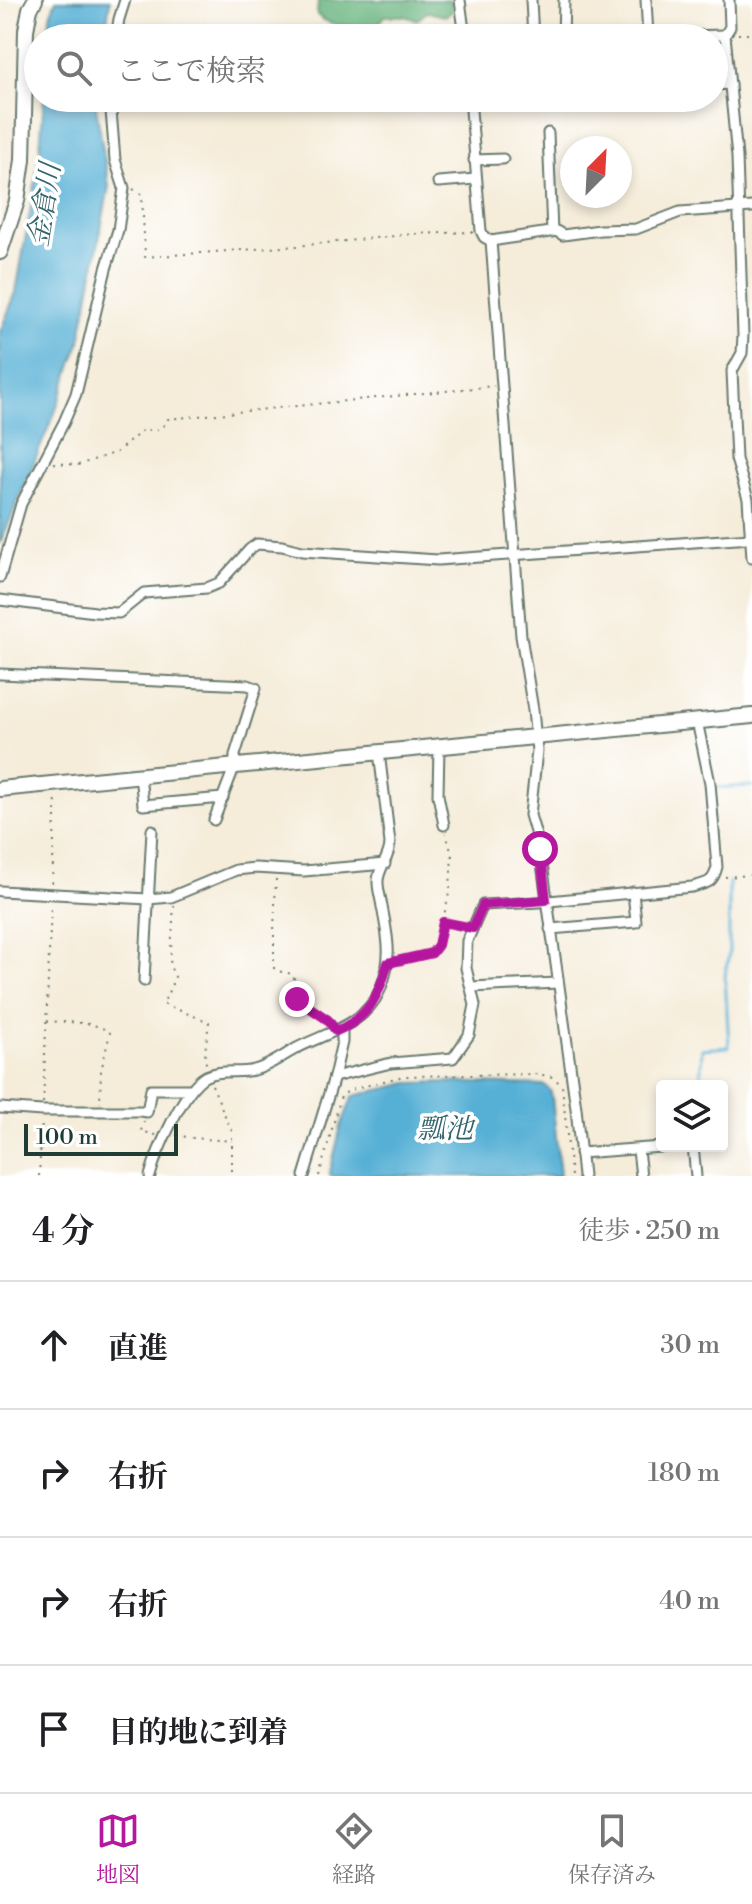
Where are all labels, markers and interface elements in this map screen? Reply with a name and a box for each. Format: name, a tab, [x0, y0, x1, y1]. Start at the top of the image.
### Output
search box	[24, 24, 728, 112]
icon: search	[52, 46, 96, 90]
text: ここで検索	[116, 53, 266, 91]
north arrow	[560, 136, 632, 208]
water label: 金倉川	[21, 158, 69, 249]
route start	[522, 831, 558, 867]
route end	[279, 981, 315, 1017]
map controls	[656, 1080, 728, 1152]
button: layers	[656, 1080, 728, 1152]
water label: 瓢池	[417, 1112, 476, 1147]
scale bar	[24, 1120, 178, 1156]
text: 100 m	[36, 1124, 98, 1151]
text: 4 分	[32, 1211, 94, 1253]
text: 徒歩 · 250 m	[578, 1215, 720, 1247]
icon: ahead	[32, 1323, 76, 1367]
text: 30 m	[660, 1329, 720, 1361]
text: 直進	[108, 1330, 168, 1368]
icon: right	[32, 1451, 76, 1495]
text: 180 m	[648, 1457, 720, 1489]
text: 右折	[108, 1458, 168, 1496]
icon: right	[32, 1579, 76, 1623]
text: 40 m	[659, 1585, 720, 1617]
text: 右折	[108, 1586, 168, 1624]
icon: arrive	[32, 1707, 76, 1751]
text: 目的地に到着	[108, 1714, 288, 1752]
tab: 地図	[96, 1809, 140, 1889]
tab: 経路	[332, 1809, 376, 1889]
tab: 保存済み	[568, 1809, 656, 1889]

